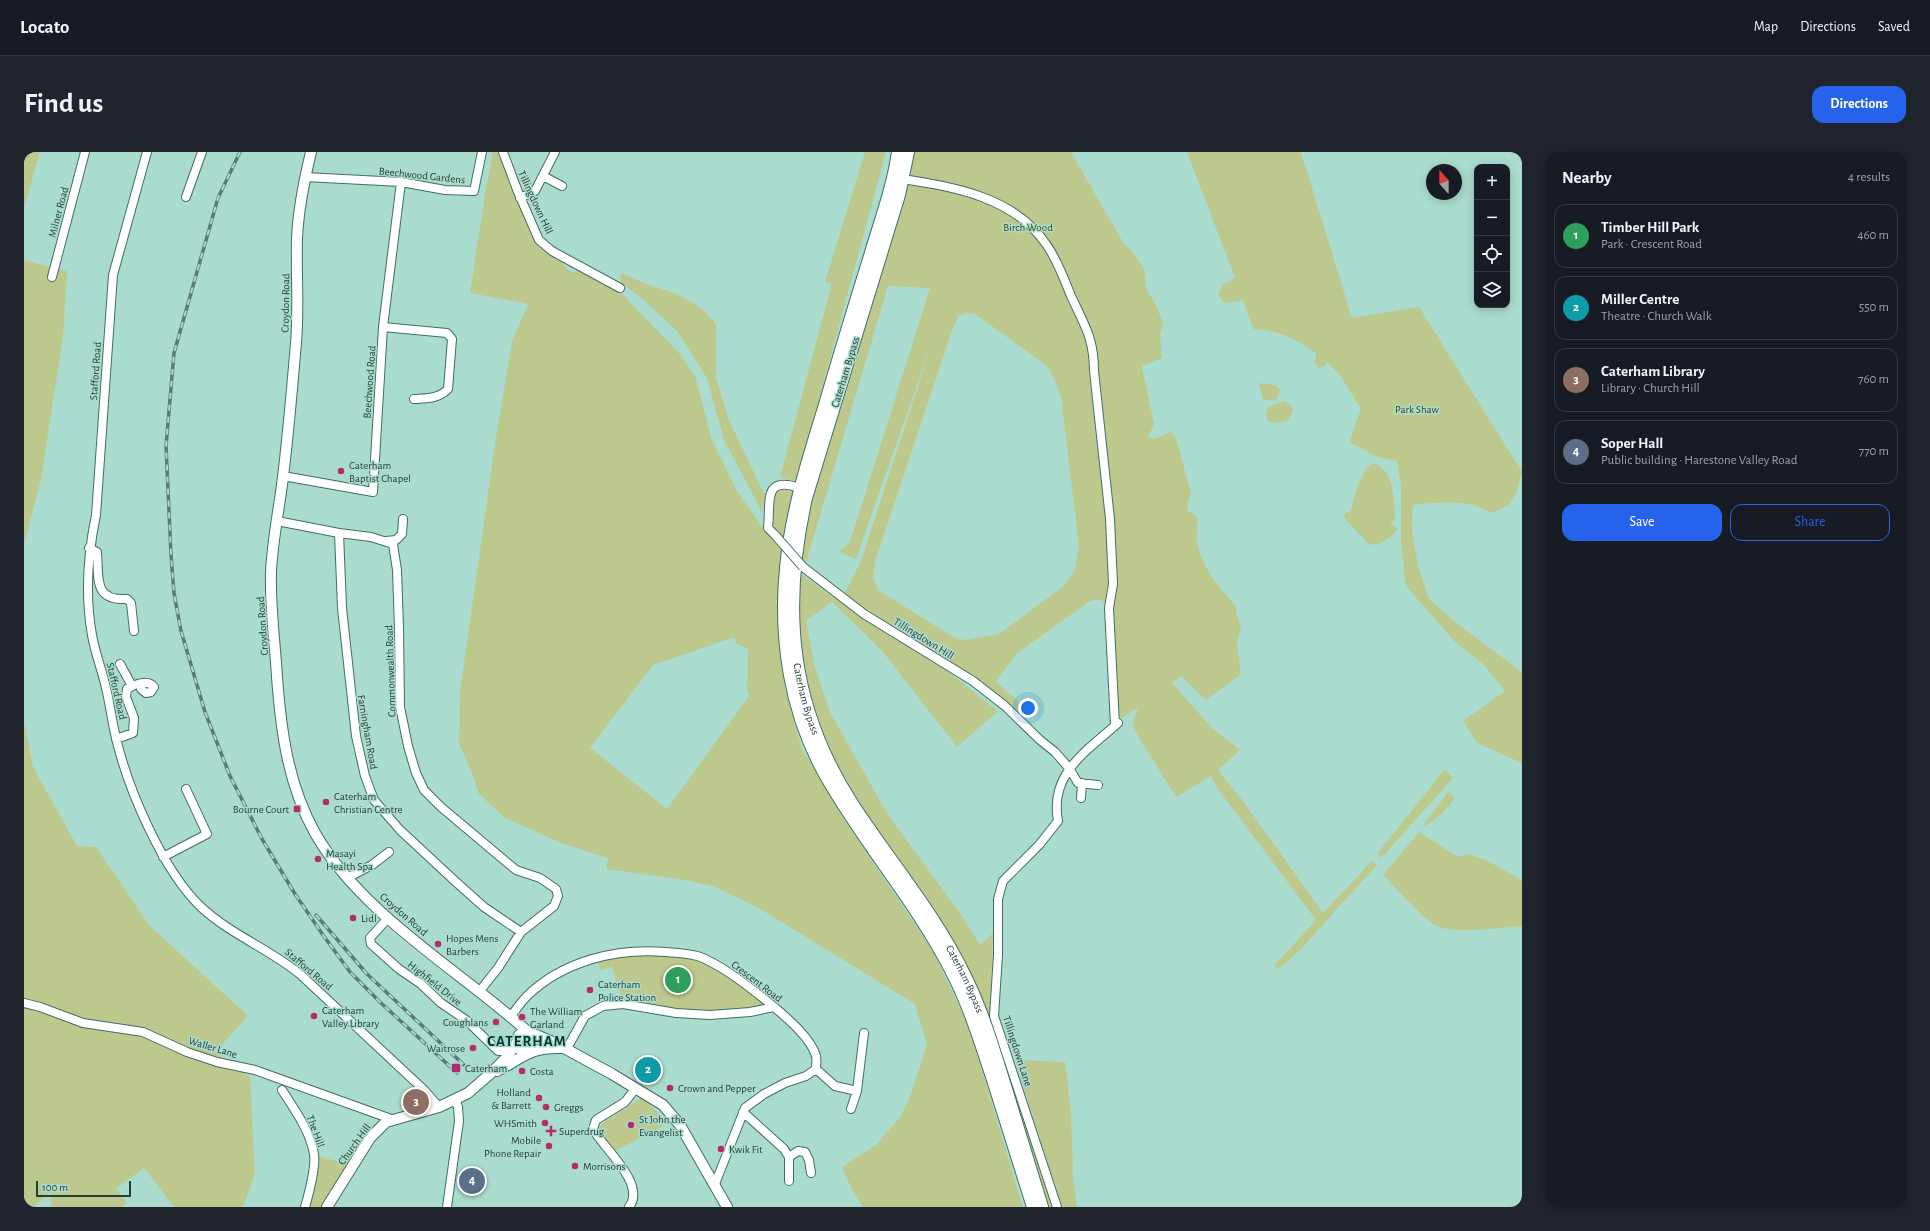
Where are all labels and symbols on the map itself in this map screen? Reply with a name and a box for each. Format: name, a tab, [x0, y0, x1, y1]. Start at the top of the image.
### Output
north arrow	[1426, 164, 1462, 200]
street label: Beechwood Gardens	[378, 165, 466, 186]
street label: Tillingdown Hill	[516, 169, 555, 236]
street label: Milner Road	[46, 185, 71, 239]
park label: Birch Wood	[1003, 222, 1053, 233]
street label: Croydon Road	[279, 273, 292, 333]
street label: Caterham Bypass	[829, 335, 861, 409]
street label: Stafford Road	[88, 341, 103, 401]
street label: Beechwood Road	[361, 345, 378, 419]
park label: Park Shaw	[1395, 404, 1440, 415]
place label: Caterham Baptist Chapel	[349, 460, 411, 484]
marker: Caterham Baptist Chapel	[336, 466, 346, 476]
street label: Croydon Road	[255, 596, 270, 656]
street label: Tillingdown Hill	[892, 616, 956, 661]
street label: Commonwealth Road	[383, 624, 398, 717]
street label: Stafford Road	[105, 661, 129, 721]
street label: Caterham Bypass	[791, 662, 821, 736]
street label: Farningham Road	[356, 694, 380, 771]
your location	[1018, 698, 1038, 718]
place label: Caterham Christian Centre	[334, 791, 403, 815]
marker: Caterham Christian Centre	[321, 797, 331, 807]
place label: Bourne Court	[233, 804, 289, 815]
marker: Bourne Court	[292, 804, 302, 814]
place label: Masayi Health Spa	[326, 848, 373, 872]
marker: Masayi Health Spa	[313, 854, 323, 864]
street label: Croydon Road	[378, 891, 430, 938]
marker: Lidl	[348, 913, 358, 923]
place label: Lidl	[361, 913, 377, 924]
place label: Hopes Mens Barbers	[446, 933, 499, 957]
marker: Hopes Mens Barbers	[433, 939, 443, 949]
street label: Caterham Bypass	[944, 943, 985, 1014]
street label: Stafford Road	[283, 946, 335, 993]
street label: Highfield Drive	[406, 959, 464, 1008]
street label: Crescent Road	[729, 959, 784, 1004]
pin: 1	[665, 965, 691, 995]
place label: Caterham Police Station	[598, 979, 656, 1003]
marker: Caterham Police Station	[585, 985, 595, 995]
place label: Caterham Valley Library	[322, 1005, 380, 1029]
place label: The William Garland	[530, 1006, 582, 1030]
marker: Caterham Valley Library	[309, 1011, 319, 1021]
marker: The William Garland	[517, 1012, 527, 1022]
street label: Tillingdown Lane	[1001, 1015, 1034, 1088]
place label: Coughlans	[443, 1017, 488, 1028]
marker: Coughlans	[491, 1017, 501, 1027]
district label: CATERHAM	[487, 1034, 567, 1049]
street label: Waller Lane	[187, 1035, 239, 1060]
place label: Waitrose	[426, 1043, 465, 1054]
marker: Waitrose	[468, 1043, 478, 1053]
pin: 2	[635, 1055, 661, 1085]
marker: Caterham	[450, 1062, 462, 1074]
place label: Caterham	[465, 1063, 507, 1074]
marker: Costa	[517, 1066, 527, 1076]
place label: Costa	[530, 1066, 554, 1077]
marker: Crown and Pepper	[665, 1083, 675, 1093]
place label: Crown and Pepper	[678, 1083, 756, 1094]
pin: 3	[403, 1087, 429, 1117]
place label: Holland & Barrett	[491, 1087, 531, 1111]
marker: Holland & Barrett	[534, 1093, 544, 1103]
marker: Greggs	[541, 1102, 551, 1112]
place label: Greggs	[554, 1102, 584, 1113]
street label: The Hill	[304, 1114, 327, 1149]
place label: St John the Evangelist	[639, 1114, 686, 1138]
place label: WHSmith	[494, 1118, 537, 1129]
marker: WHSmith	[540, 1118, 550, 1128]
marker: St John the Evangelist	[626, 1120, 636, 1130]
street label: Church Hill	[336, 1122, 373, 1167]
marker: Superdrug	[546, 1126, 556, 1136]
place label: Superdrug	[559, 1126, 605, 1137]
place label: Mobile Phone Repair	[484, 1135, 541, 1159]
marker: Mobile Phone Repair	[544, 1141, 554, 1151]
marker: Kwik Fit	[716, 1144, 726, 1154]
place label: Kwik Fit	[729, 1144, 763, 1155]
marker: Morrisons	[570, 1161, 580, 1171]
place label: Morrisons	[583, 1161, 626, 1172]
pin: 4	[459, 1166, 485, 1196]
scale bar	[36, 1179, 131, 1198]

